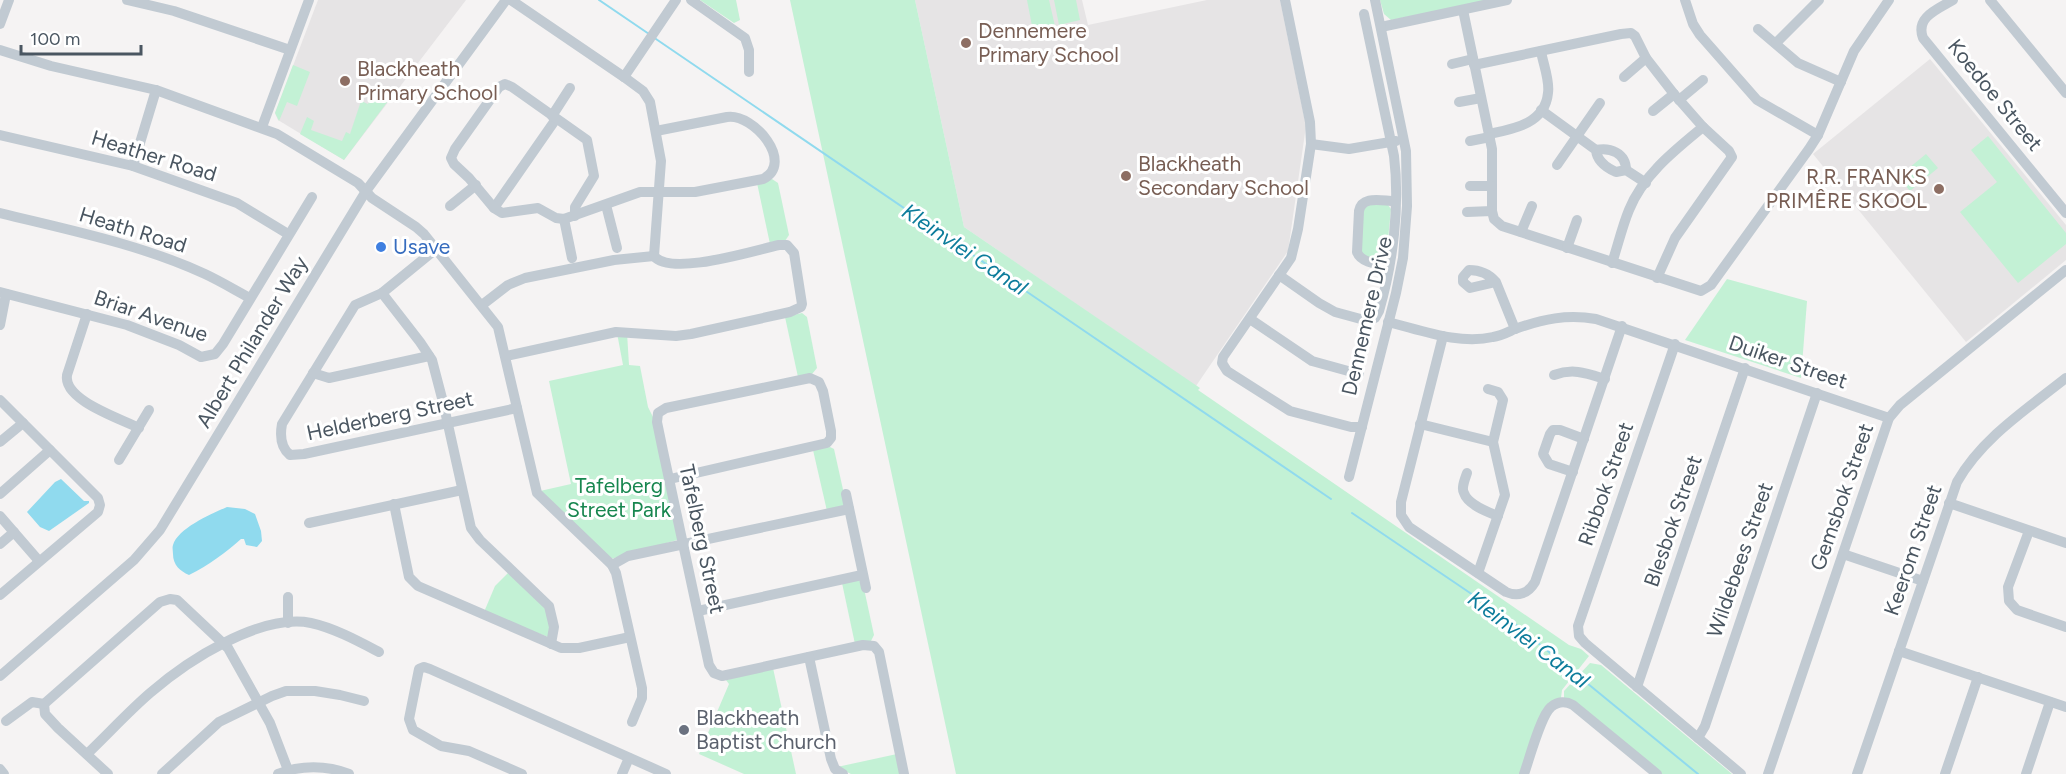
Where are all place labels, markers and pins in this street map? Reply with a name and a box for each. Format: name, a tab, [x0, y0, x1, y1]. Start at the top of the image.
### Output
place label: Dennemere Primary School	[978, 18, 1119, 67]
marker: Dennemere Primary School	[959, 36, 973, 50]
place label: Blackheath Primary School	[357, 56, 498, 105]
marker: Blackheath Primary School	[338, 74, 352, 88]
place label: Blackheath Secondary School	[1138, 151, 1309, 200]
place label: R.R. FRANKS PRIMÊRE SKOOL	[1766, 164, 1927, 213]
marker: Blackheath Secondary School	[1119, 169, 1133, 183]
marker: R.R. FRANKS PRIMÊRE SKOOL	[1932, 182, 1946, 196]
place label: Usave	[393, 234, 450, 259]
marker: Usave	[374, 240, 388, 254]
place label: Blackheath Baptist Church	[696, 705, 836, 754]
marker: Blackheath Baptist Church	[677, 723, 691, 737]

